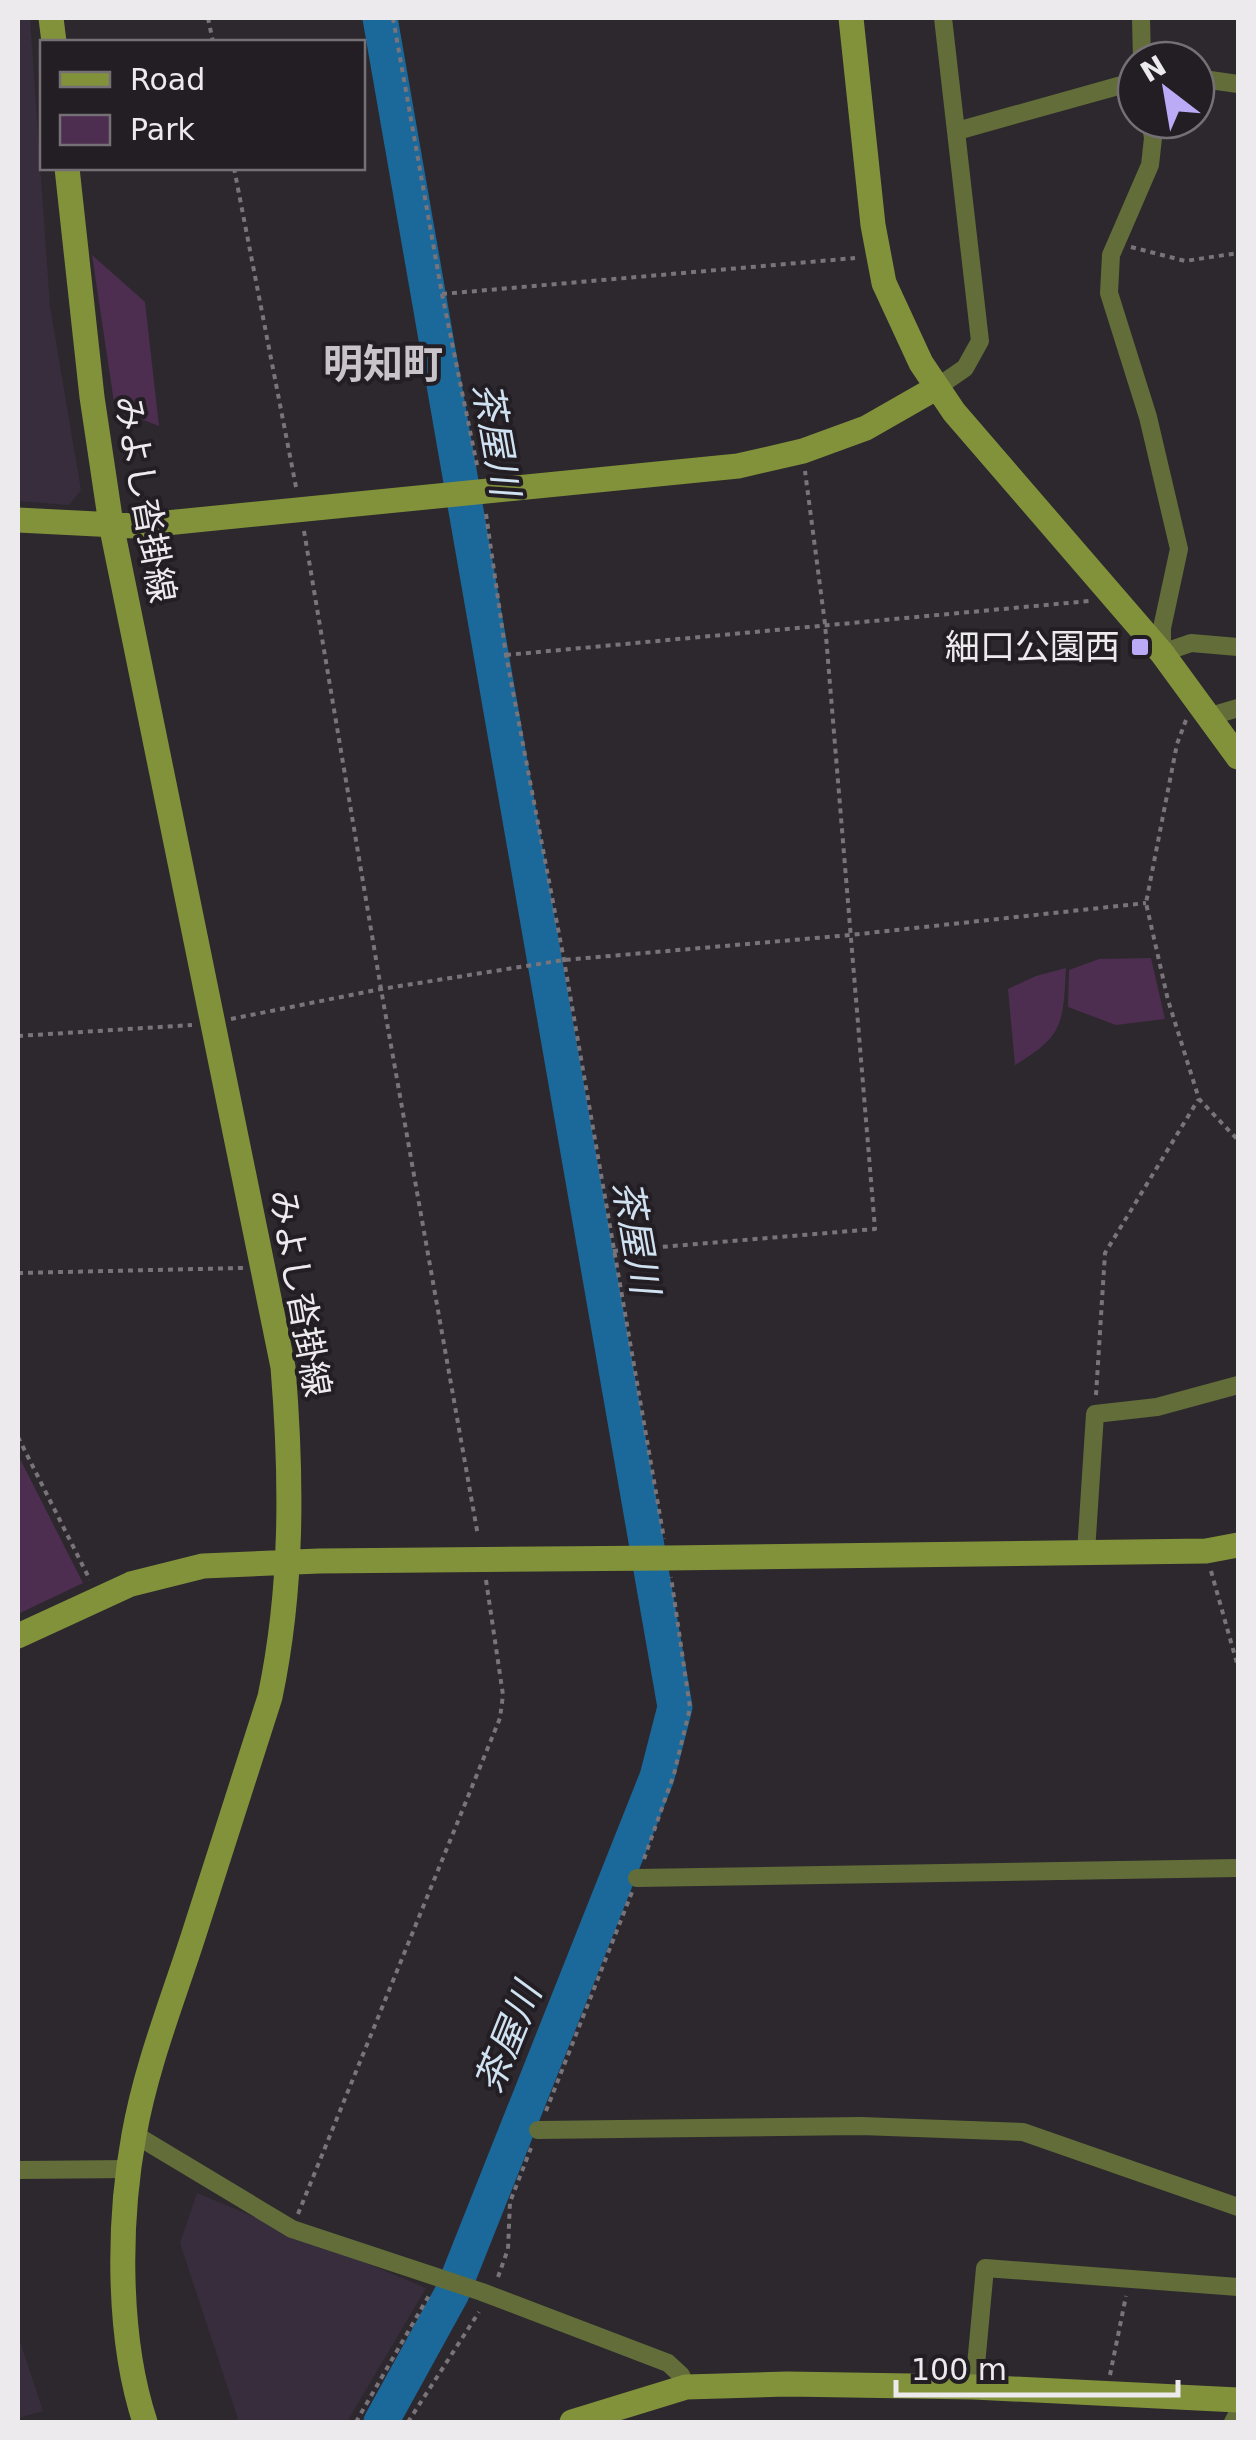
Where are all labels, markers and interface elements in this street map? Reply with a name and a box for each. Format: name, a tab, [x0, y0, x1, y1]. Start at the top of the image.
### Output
legend	[40, 40, 365, 170]
north arrow	[1116, 40, 1216, 140]
text: N	[1135, 49, 1172, 89]
text: Road	[130, 62, 205, 97]
text: Park	[130, 112, 195, 147]
district label: 明知町	[323, 341, 443, 387]
water label: 茶屋川	[464, 379, 528, 503]
street label: みよし沓掛線	[107, 392, 183, 606]
place label: 細口公園西	[945, 627, 1120, 667]
marker: 細口公園西	[1129, 636, 1151, 658]
water label: 茶屋川	[604, 1177, 668, 1301]
street label: みよし沓掛線	[262, 1186, 338, 1400]
water label: 茶屋川	[466, 1973, 551, 2099]
scale bar	[896, 2335, 1178, 2397]
text: 100 m	[911, 2352, 1007, 2387]

